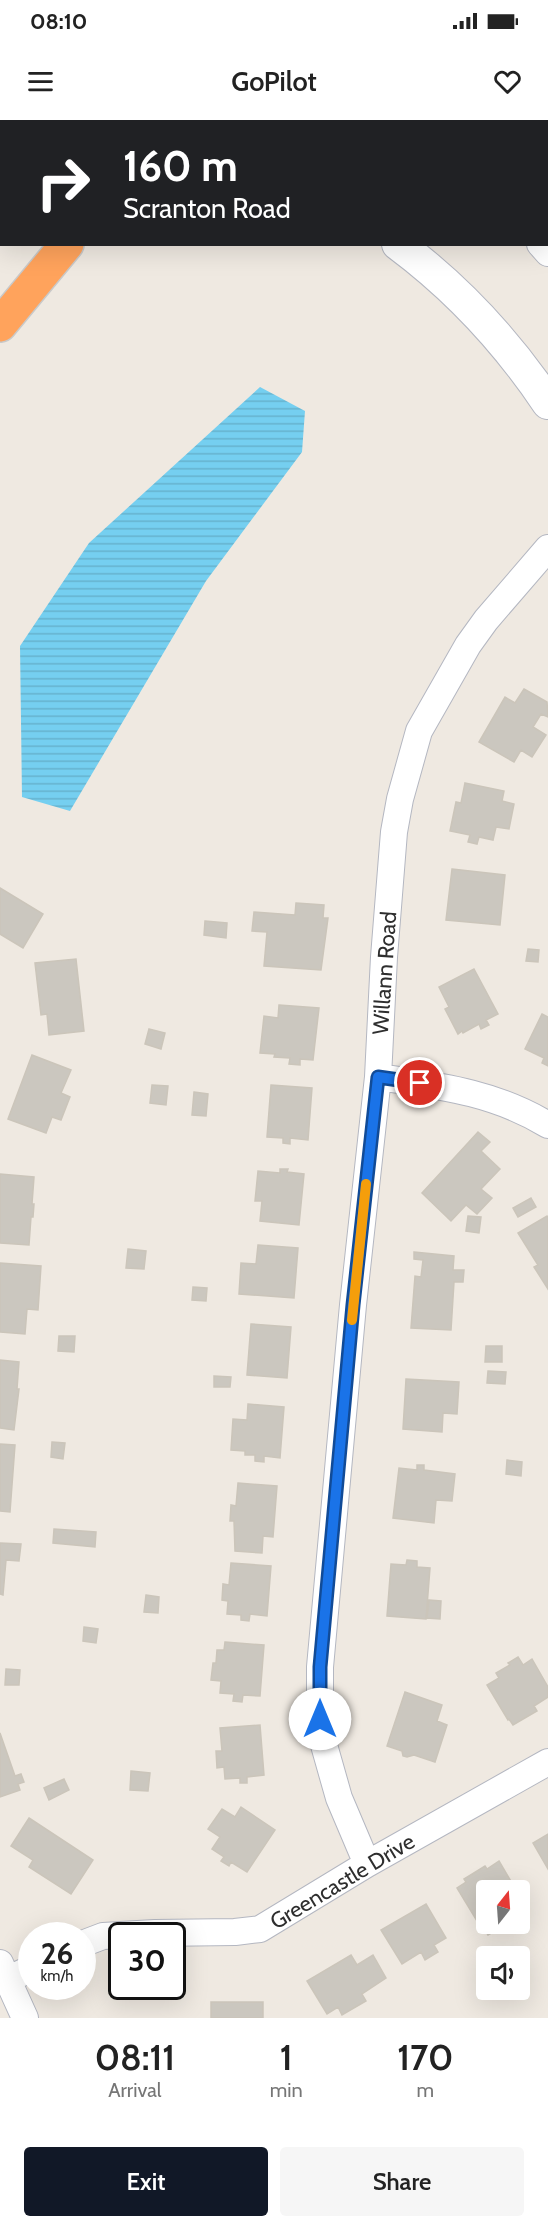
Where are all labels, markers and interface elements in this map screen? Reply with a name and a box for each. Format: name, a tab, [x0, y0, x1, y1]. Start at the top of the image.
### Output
text: 08:10	[30, 8, 87, 35]
icon: menu	[24, 65, 57, 98]
text: GoPilot	[231, 65, 317, 98]
icon: heart	[491, 65, 524, 98]
text: 160 m	[123, 140, 238, 192]
icon: right	[24, 144, 102, 222]
text: Scranton Road	[123, 192, 291, 225]
street label: Willann Road	[367, 910, 402, 1036]
pin	[394, 1057, 445, 1108]
icon: arrive	[403, 1066, 436, 1099]
position arrow	[288, 1687, 352, 1751]
street label: Greencastle Drive	[265, 1828, 419, 1935]
north arrow	[476, 1880, 530, 1934]
map controls	[476, 1880, 530, 2000]
speed limit sign: 30	[108, 1922, 186, 2000]
text: 26	[41, 1935, 73, 1972]
button: sound	[476, 1946, 530, 2000]
text: km/h	[41, 1967, 73, 1985]
text: 08:11	[95, 2035, 175, 2079]
text: 1	[280, 2035, 293, 2079]
text: 170	[397, 2035, 453, 2079]
text: Arrival	[108, 2078, 161, 2102]
text: min	[270, 2078, 303, 2102]
text: m	[417, 2078, 434, 2102]
button: Exit	[24, 2147, 268, 2216]
button: Share	[280, 2147, 524, 2216]

